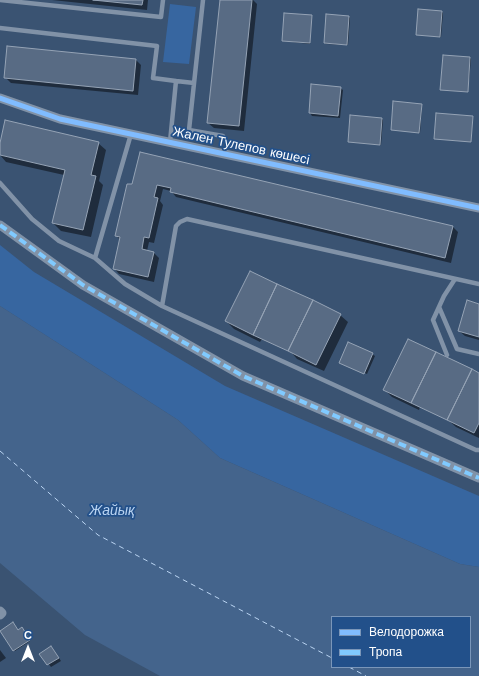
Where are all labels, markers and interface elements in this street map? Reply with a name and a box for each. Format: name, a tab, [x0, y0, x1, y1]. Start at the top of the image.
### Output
street label: Жален Тулепов көшесі	[171, 124, 311, 168]
water label: Жайық	[89, 503, 135, 519]
legend	[331, 616, 471, 668]
text: Велодорожка	[369, 625, 444, 639]
north arrow	[8, 628, 48, 668]
text: С	[24, 629, 32, 642]
text: Тропа	[369, 645, 402, 659]

